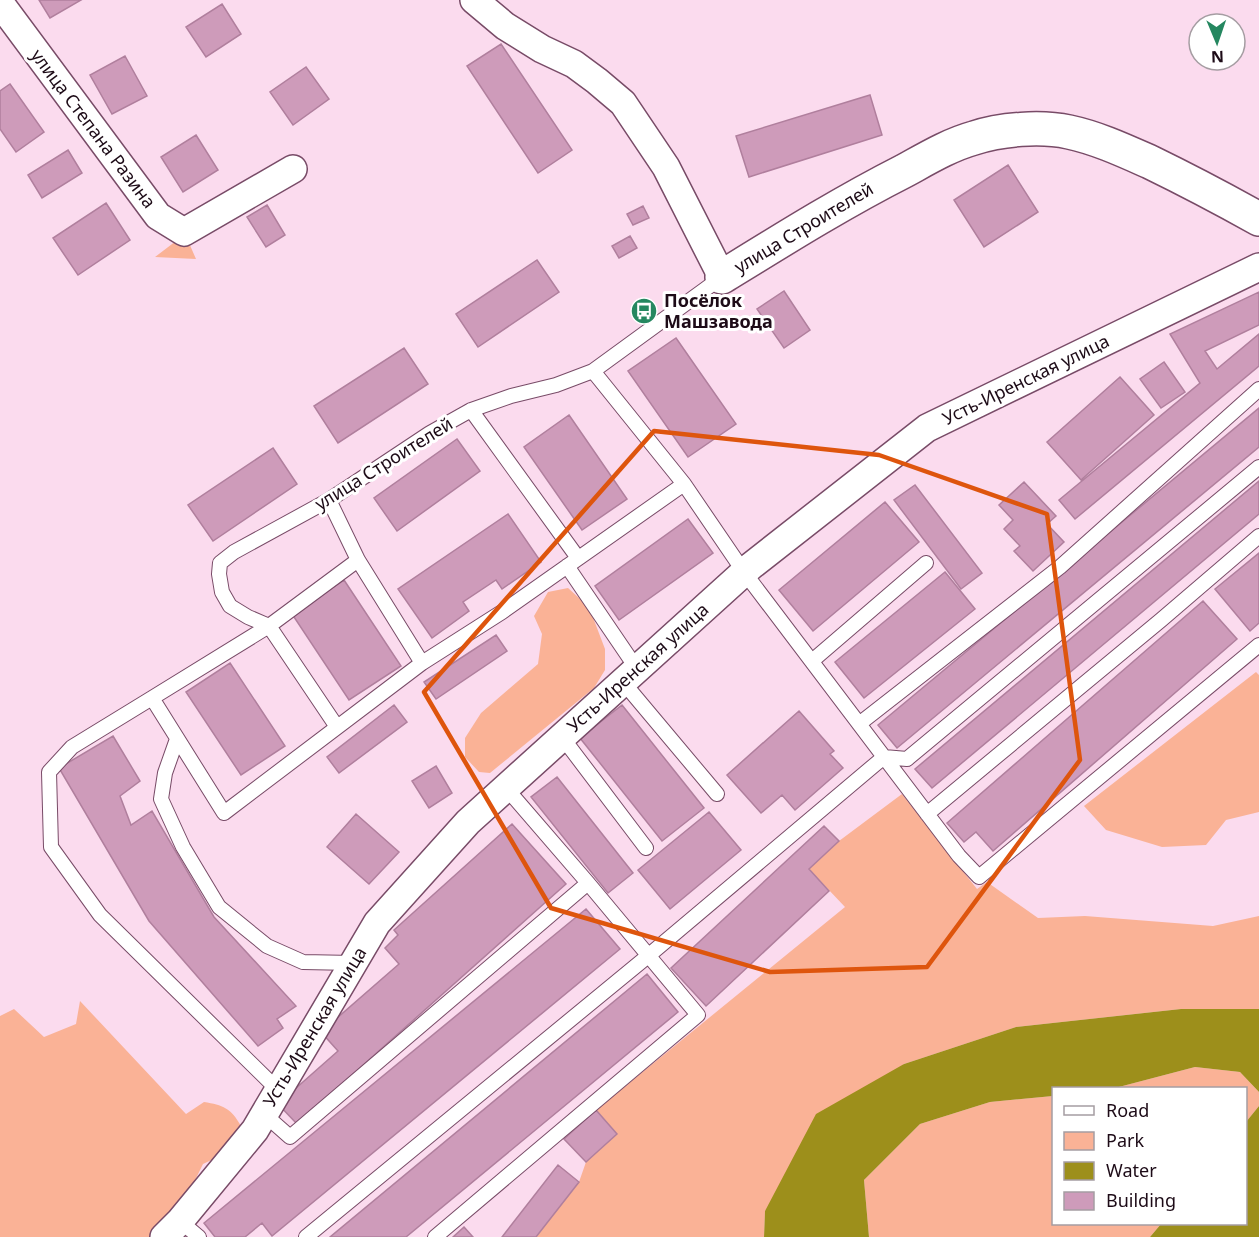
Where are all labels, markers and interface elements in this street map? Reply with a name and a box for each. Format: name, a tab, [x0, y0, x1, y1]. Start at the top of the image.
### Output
north arrow	[1187, 12, 1247, 72]
street label: улица Степана Разина	[26, 44, 162, 213]
text: N	[1211, 46, 1224, 68]
street label: улица Строителей	[730, 176, 877, 278]
place label: Посёлок Машзавода	[664, 288, 773, 333]
bus stop icon: Посёлок Машзавода	[629, 296, 659, 326]
street label: Усть-Иренская улица	[938, 328, 1113, 430]
street label: улица Строителей	[310, 411, 457, 515]
street label: Усть-Иренская улица	[561, 597, 713, 737]
street label: Усть-Иренская улица	[257, 942, 371, 1111]
legend	[1052, 1087, 1247, 1225]
text: Road	[1106, 1098, 1149, 1122]
text: Park	[1106, 1128, 1144, 1152]
text: Water	[1106, 1158, 1157, 1182]
text: Building	[1106, 1188, 1176, 1212]

